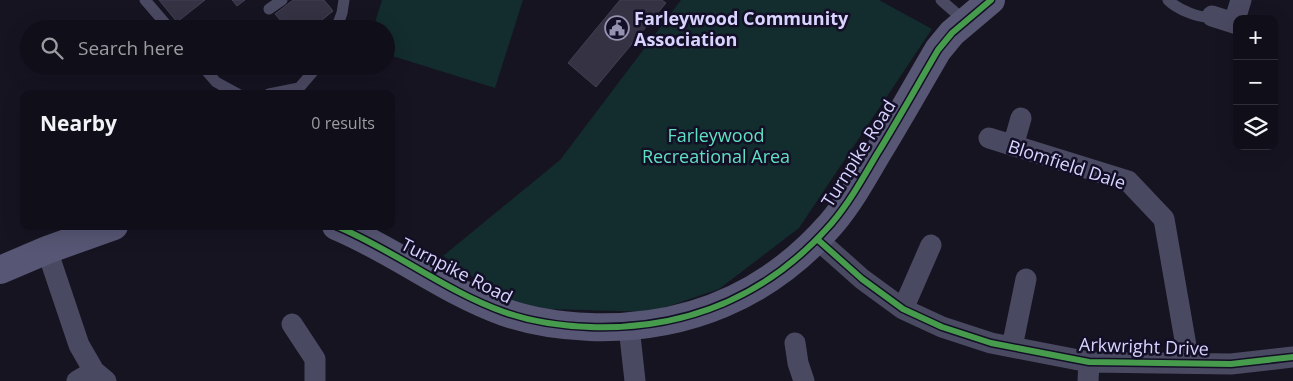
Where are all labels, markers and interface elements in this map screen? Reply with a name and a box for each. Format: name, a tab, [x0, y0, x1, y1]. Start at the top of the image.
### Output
place label: Farleywood Community Association	[634, 6, 849, 51]
public building icon: Farleywood Community Association	[604, 15, 630, 41]
map controls	[1233, 15, 1278, 150]
button: +	[1233, 15, 1278, 60]
search box	[20, 20, 395, 75]
icon: search	[38, 34, 66, 62]
text: Search here	[78, 35, 184, 61]
button: −	[1233, 60, 1278, 105]
street label: Turnpike Road	[815, 95, 901, 211]
button: layers	[1233, 105, 1278, 150]
text: Nearby	[40, 109, 117, 137]
text: 0 results	[311, 112, 375, 134]
park label: Farleywood Recreational Area	[642, 123, 790, 168]
street label: Blomfield Dale	[1005, 134, 1129, 194]
street label: Turnpike Road	[397, 232, 517, 308]
street label: Arkwright Drive	[1079, 332, 1209, 360]

